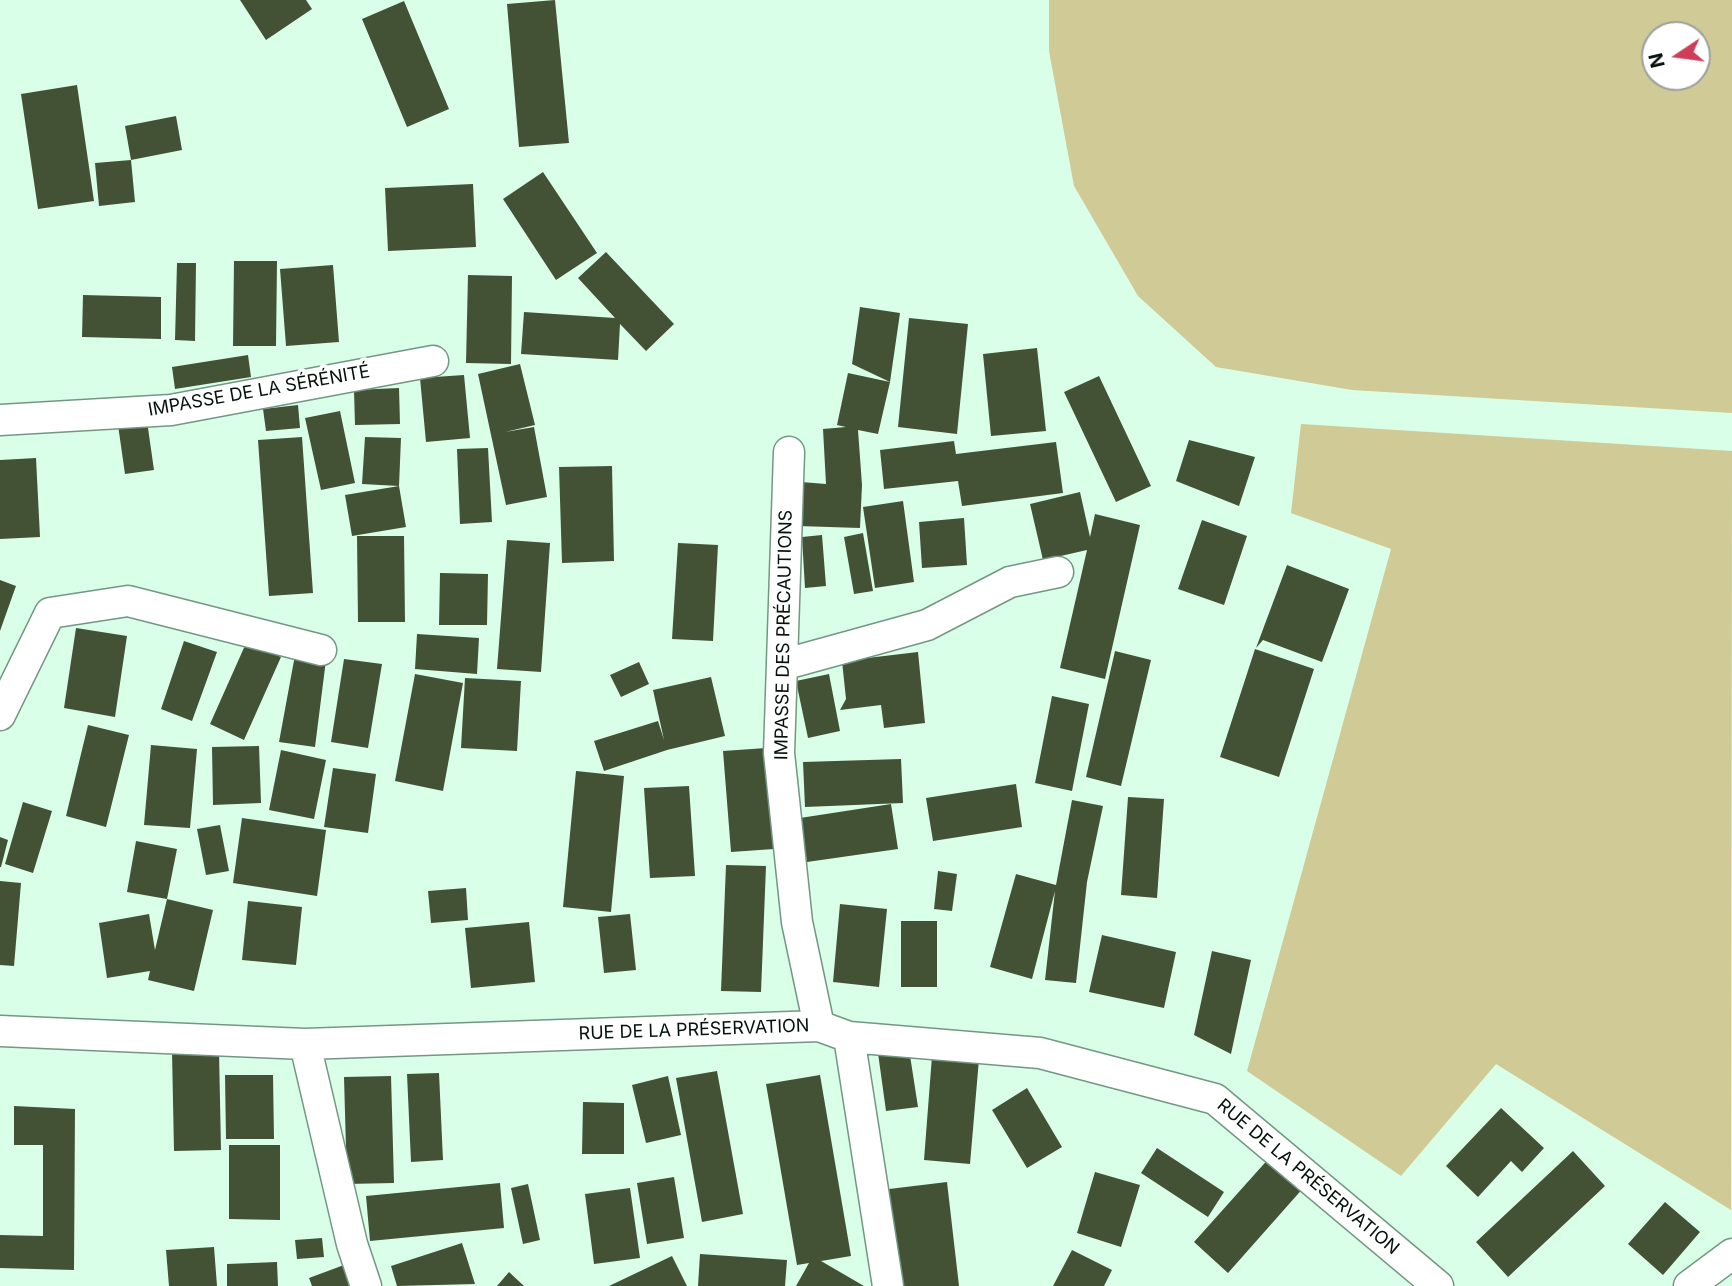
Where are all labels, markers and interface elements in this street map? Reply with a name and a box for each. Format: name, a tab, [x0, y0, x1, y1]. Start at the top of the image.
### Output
north arrow	[1641, 21, 1711, 91]
text: N	[1644, 51, 1670, 70]
street label: IMPASSE DE LA SÉRÉNITÉ	[146, 361, 372, 421]
street label: IMPASSE DES PRÉCAUTIONS	[771, 510, 797, 760]
street label: RUE DE LA PRÉSERVATION	[578, 1015, 810, 1045]
street label: RUE DE LA PRÉSERVATION	[1213, 1095, 1403, 1259]

